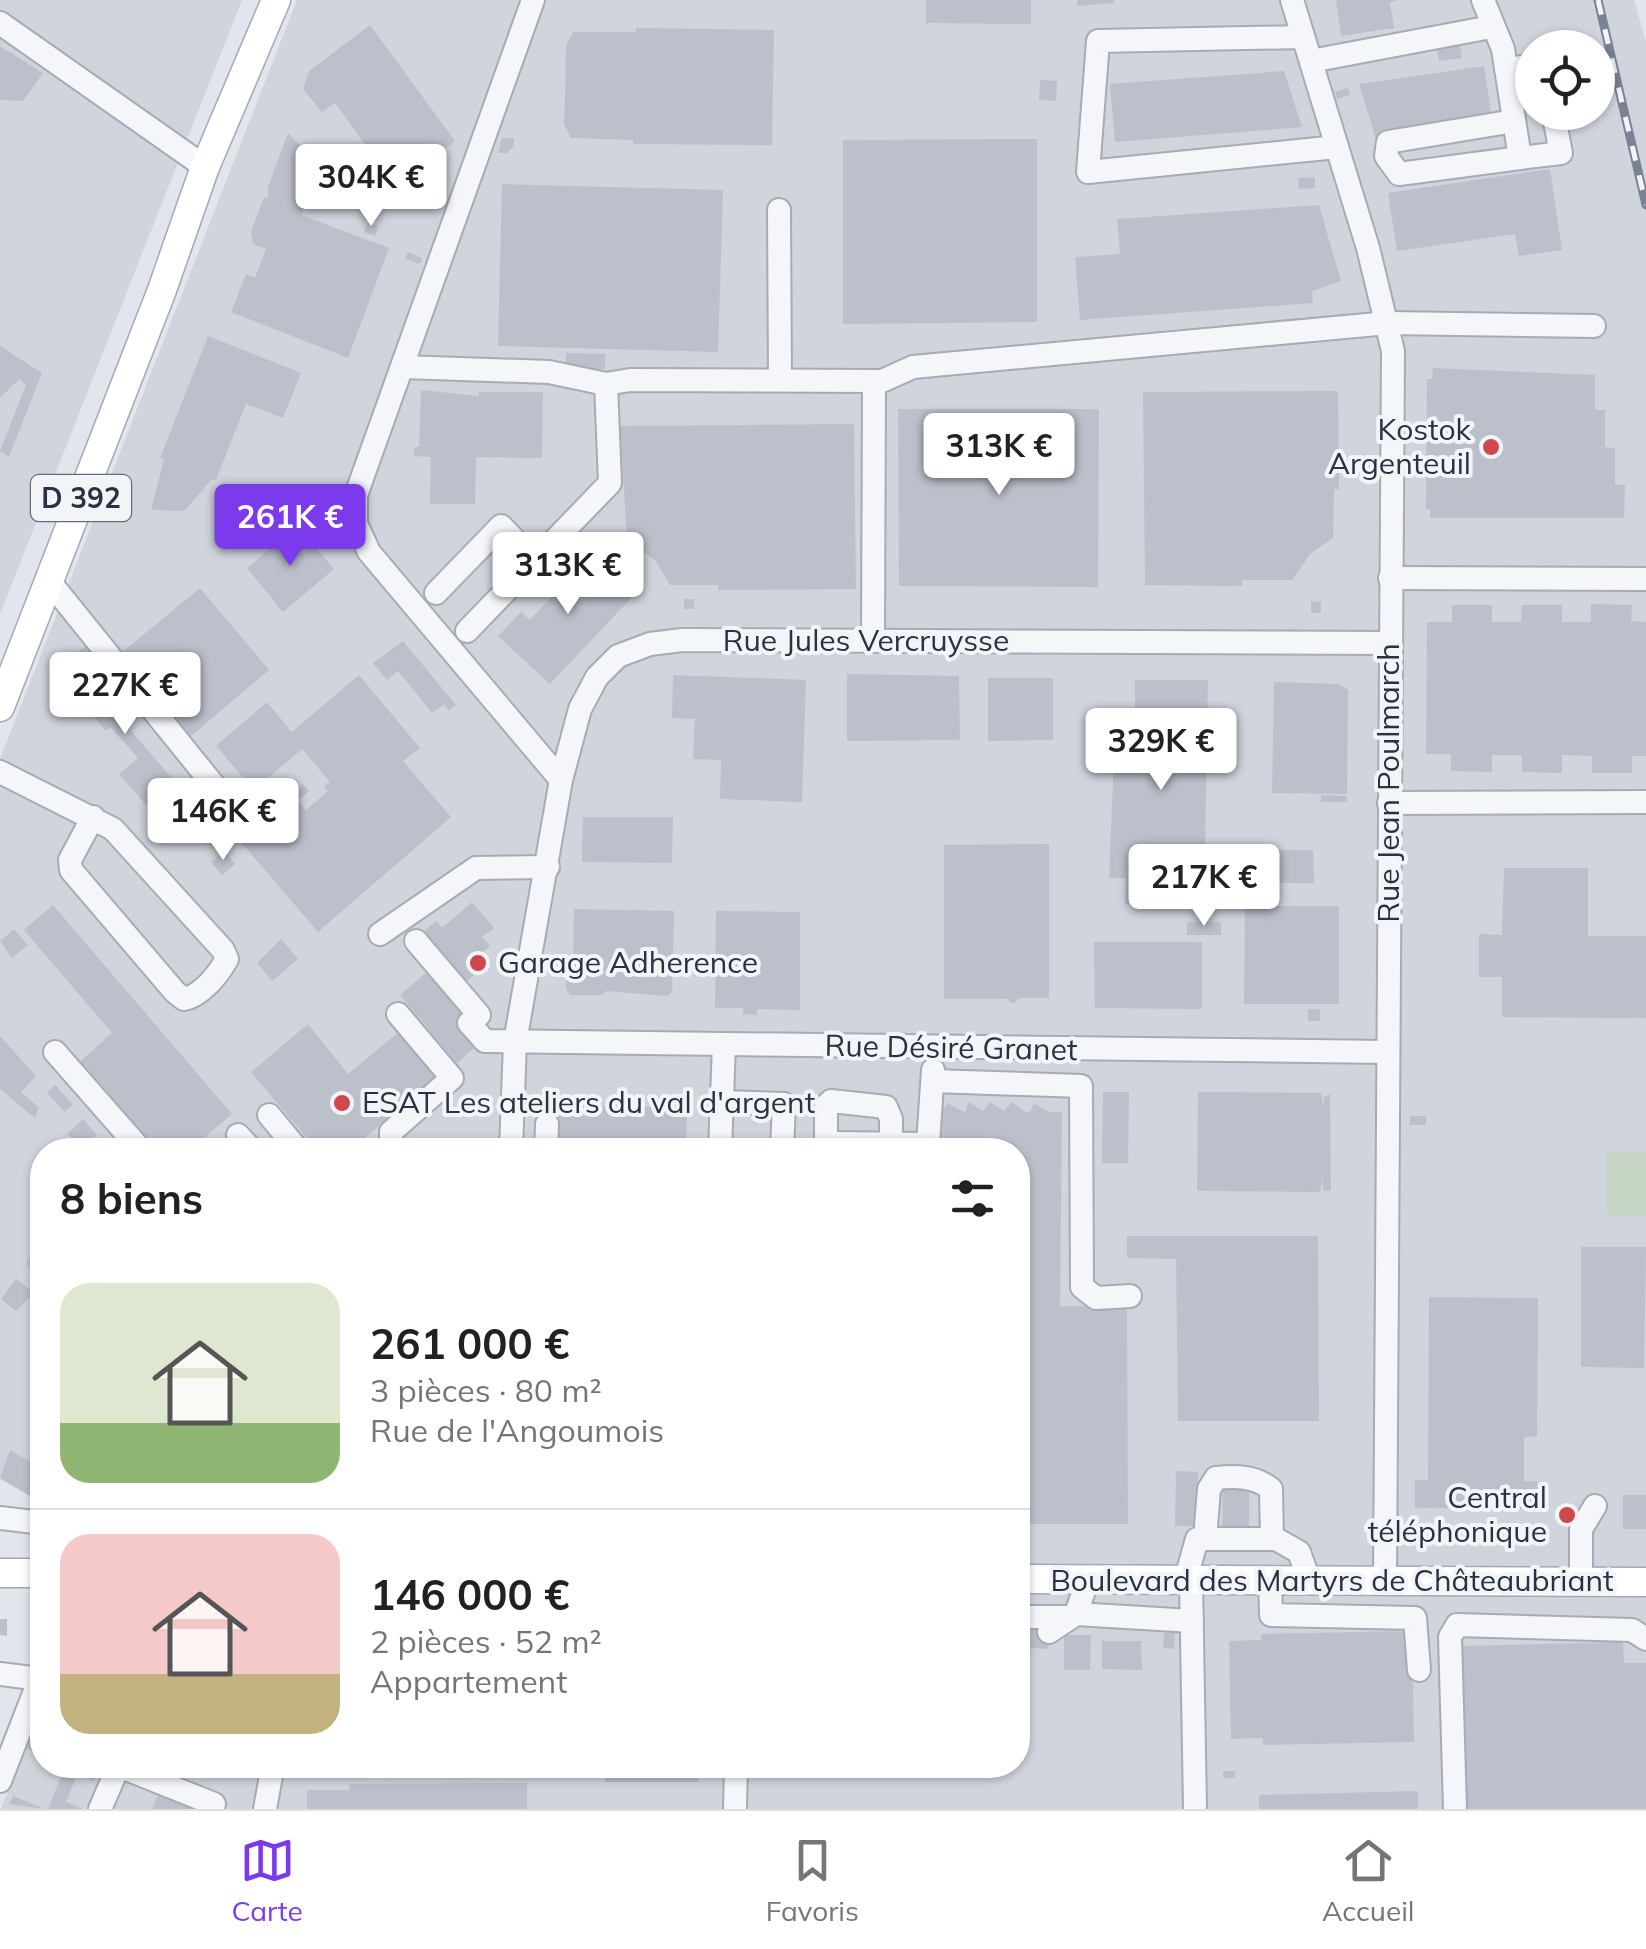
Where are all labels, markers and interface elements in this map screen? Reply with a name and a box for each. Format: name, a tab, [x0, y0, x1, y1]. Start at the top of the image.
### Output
map controls	[1515, 30, 1615, 130]
button: locate	[1515, 30, 1615, 130]
pin: 304K €	[290, 144, 452, 229]
text: 304K €	[318, 156, 424, 196]
place label: Kostok Argenteuil	[1328, 410, 1472, 482]
pin: 313K €	[918, 413, 1080, 498]
text: 313K €	[946, 425, 1052, 465]
marker: Kostok Argenteuil	[1480, 436, 1502, 458]
road number: D 392	[31, 475, 131, 521]
pin: 261K €	[209, 484, 371, 569]
text: 261K €	[237, 496, 343, 536]
pin: 313K €	[487, 532, 649, 617]
text: 313K €	[515, 544, 621, 584]
street label: Rue Jules Vercruysse	[723, 621, 1009, 659]
street label: Rue Jean Poulmarch	[1369, 643, 1407, 923]
pin: 227K €	[44, 652, 206, 737]
text: 227K €	[72, 664, 178, 704]
pin: 329K €	[1080, 708, 1242, 793]
text: 329K €	[1108, 720, 1214, 760]
pin: 146K €	[142, 778, 304, 863]
text: 146K €	[170, 790, 276, 830]
pin: 217K €	[1123, 844, 1285, 929]
text: 217K €	[1151, 856, 1257, 896]
place label: Garage Adherence	[498, 943, 758, 981]
marker: Garage Adherence	[467, 952, 489, 974]
street label: Rue Désiré Granet	[824, 1026, 1078, 1068]
place label: ESAT Les ateliers du val d'argent	[362, 1083, 815, 1121]
marker: ESAT Les ateliers du val d'argent	[331, 1092, 353, 1114]
icon: filters	[945, 1171, 1000, 1226]
text: 8 biens	[60, 1172, 203, 1225]
text: 261 000 €	[370, 1317, 569, 1370]
icon: home	[140, 1323, 260, 1443]
text: 3 pièces · 80 m²	[370, 1370, 602, 1410]
text: Rue de l'Angoumois	[370, 1410, 664, 1450]
place label: Central téléphonique	[1368, 1478, 1547, 1550]
marker: Central téléphonique	[1556, 1504, 1578, 1526]
street label: Boulevard des Martyrs de Châteaubriant	[1050, 1561, 1614, 1599]
text: 146 000 €	[370, 1568, 569, 1621]
icon: home	[140, 1574, 260, 1694]
text: 2 pièces · 52 m²	[370, 1621, 602, 1661]
text: Appartement	[370, 1661, 568, 1701]
tab: Carte	[231, 1833, 303, 1928]
tab: Favoris	[766, 1833, 859, 1928]
tab: Accueil	[1322, 1833, 1414, 1928]

